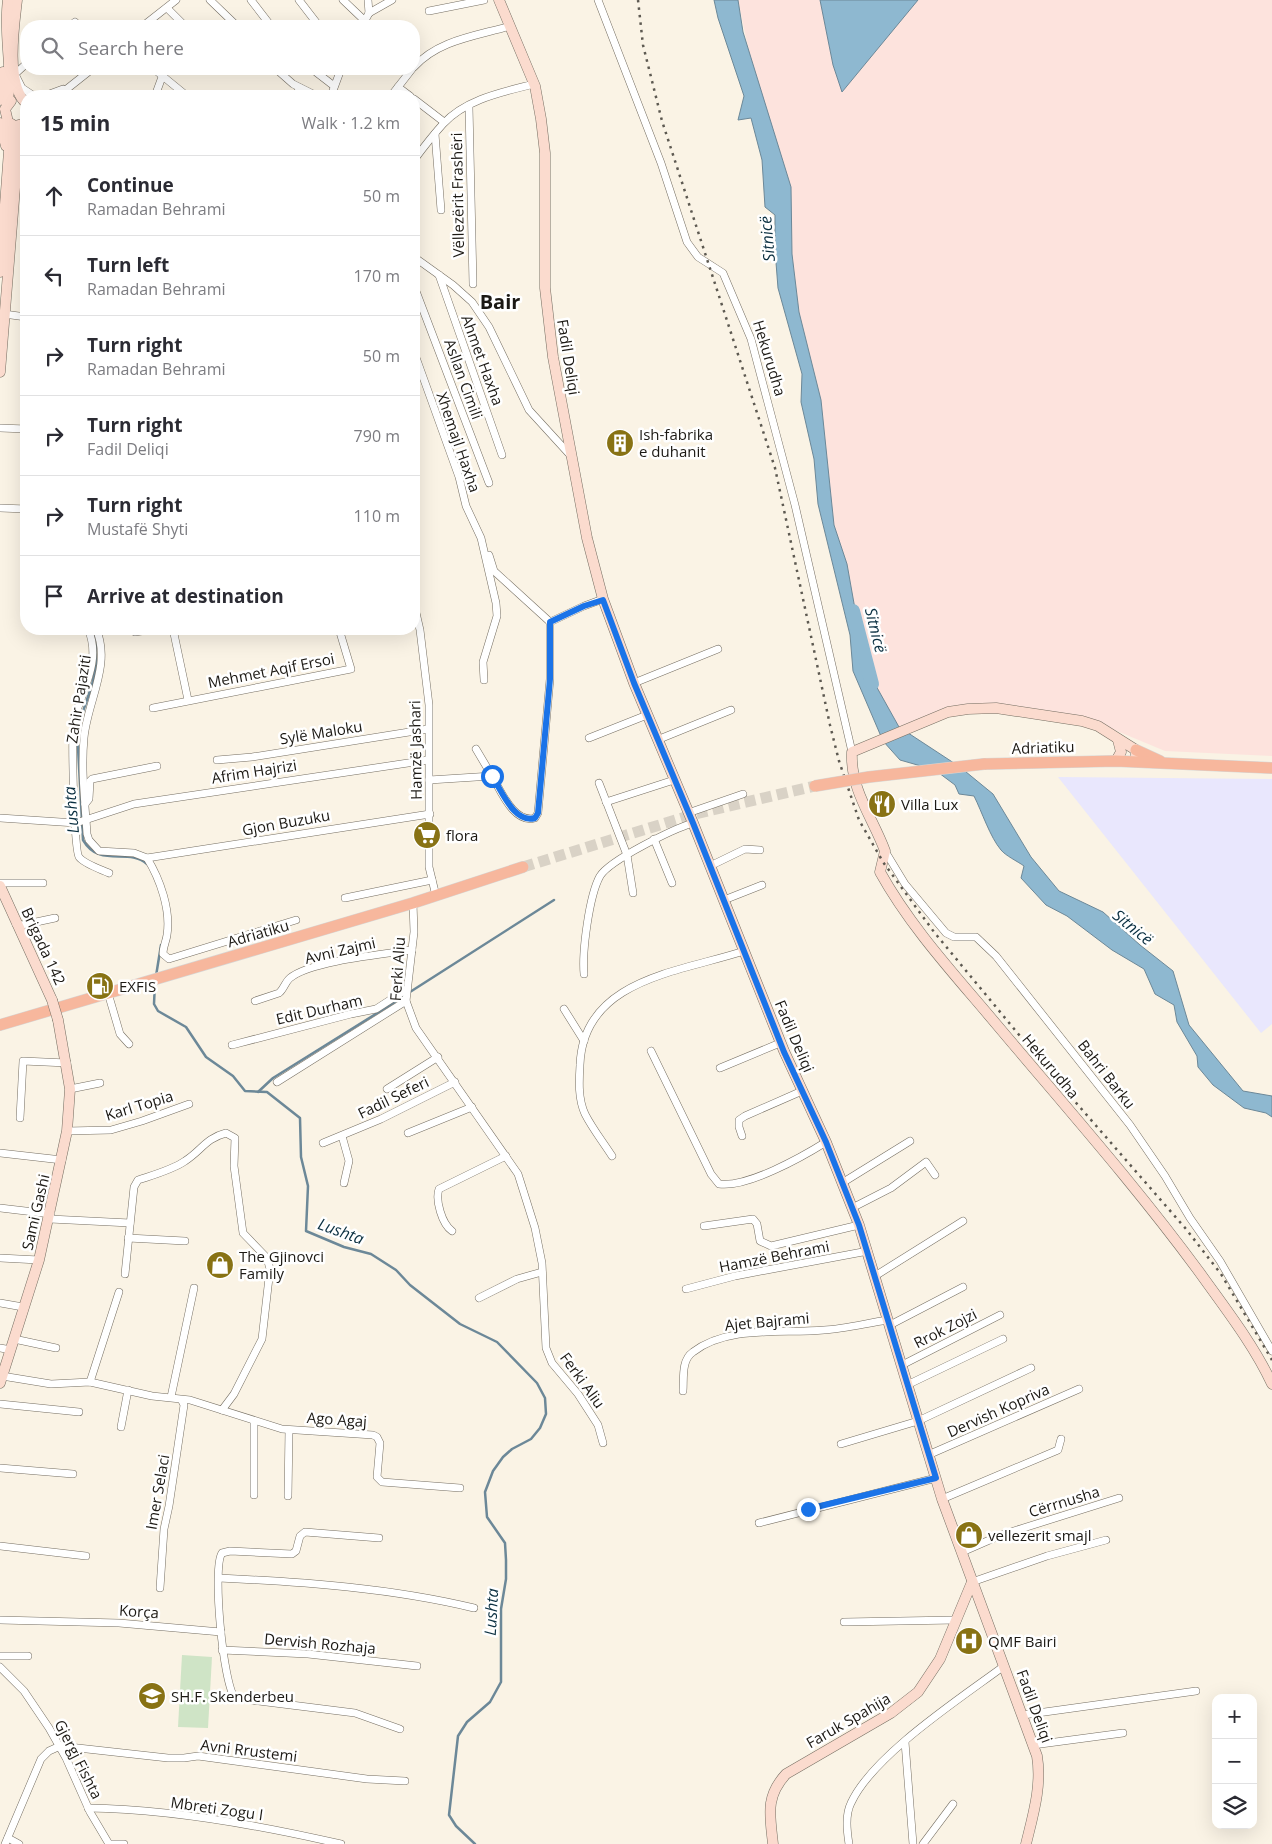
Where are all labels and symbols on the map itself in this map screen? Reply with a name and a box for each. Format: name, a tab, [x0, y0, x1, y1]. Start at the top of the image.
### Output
street label: Vëllezërit Frashëri	[446, 132, 468, 258]
water label: Sitnicë	[754, 215, 780, 263]
district label: Bair	[480, 288, 520, 315]
street label: Ahmet Haxha	[457, 312, 509, 408]
street label: Hekurudha	[749, 317, 791, 399]
street label: Fadil Deliqi	[553, 318, 585, 396]
street label: Asllan Cimili	[440, 336, 488, 422]
street label: Xhemajl Haxha	[432, 389, 486, 495]
place label: Ish-fabrika e duhanit	[639, 424, 713, 461]
building icon: Ish-fabrika e duhanit	[605, 428, 635, 458]
water label: Sitnicë	[860, 605, 892, 655]
street label: Mehmet Aqif Ersoi	[206, 648, 336, 692]
street label: Zahir Pajaziti	[61, 653, 95, 745]
street label: Hamzë Jashari	[404, 700, 426, 800]
street label: Sylë Maloku	[278, 716, 364, 748]
street label: Adriatiku	[1011, 736, 1075, 758]
street label: Afrim Hajrizi	[210, 754, 298, 788]
route start	[481, 765, 504, 788]
water label: Lushta	[58, 785, 84, 835]
restaurant icon: Villa Lux	[867, 789, 897, 819]
place label: Villa Lux	[901, 794, 959, 814]
street label: Gjon Buzuku	[240, 804, 332, 840]
supermarket icon: flora	[412, 820, 442, 850]
place label: flora	[446, 825, 478, 845]
street label: Brigada 142	[17, 904, 71, 988]
water label: Sitnicë	[1108, 904, 1158, 950]
street label: Adriatiku	[225, 915, 291, 951]
street label: Avni Zajmi	[303, 932, 377, 968]
street label: Ferki Aliu	[385, 936, 409, 1002]
fuel station icon: EXFIS	[85, 971, 115, 1001]
place label: EXFIS	[119, 976, 156, 996]
street label: Edit Durham	[274, 989, 364, 1029]
street label: Fadil Deliqi	[771, 997, 819, 1075]
street label: Hekurudha	[1018, 1029, 1084, 1103]
street label: Bahri Barku	[1074, 1035, 1140, 1113]
street label: Fadil Seferi	[354, 1071, 432, 1123]
street label: Karl Topia	[103, 1085, 175, 1125]
street label: Sami Gashi	[17, 1172, 53, 1252]
water label: Lushta	[315, 1213, 367, 1249]
street label: Hamzë Behrami	[717, 1235, 831, 1277]
place label: The Gjinovci Family	[239, 1246, 324, 1283]
shop icon: The Gjinovci Family	[205, 1250, 235, 1280]
street label: Rrok Zojzi	[910, 1304, 980, 1352]
street label: Ajet Bajrami	[724, 1307, 810, 1335]
street label: Ferki Aliu	[556, 1348, 610, 1412]
street label: Dervish Kopriva	[944, 1378, 1052, 1442]
street label: Ago Agaj	[306, 1407, 368, 1431]
street label: Imer Selaci	[141, 1453, 173, 1531]
street label: Cërrnusha	[1026, 1481, 1102, 1521]
route end	[797, 1498, 820, 1521]
shop icon: vellezerit smajl	[954, 1520, 984, 1550]
place label: vellezerit smajl	[988, 1525, 1091, 1545]
water label: Lushta	[479, 1588, 503, 1636]
street label: Korça	[118, 1600, 160, 1622]
hospital icon: QMF Bairi	[954, 1626, 984, 1656]
street label: Dervish Rozhaja	[263, 1628, 377, 1658]
place label: QMF Bairi	[988, 1631, 1057, 1651]
street label: Fadil Deliqi	[1013, 1667, 1057, 1745]
school or university icon: SH.F. Skenderbeu	[137, 1681, 167, 1711]
place label: SH.F. Skenderbeu	[171, 1686, 294, 1706]
street label: Faruk Spahija	[802, 1688, 894, 1752]
street label: Gjergj Fishta	[50, 1716, 108, 1802]
street label: Avni Rrustemi	[200, 1734, 298, 1766]
street label: Mbreti Zogu I	[169, 1792, 265, 1824]

